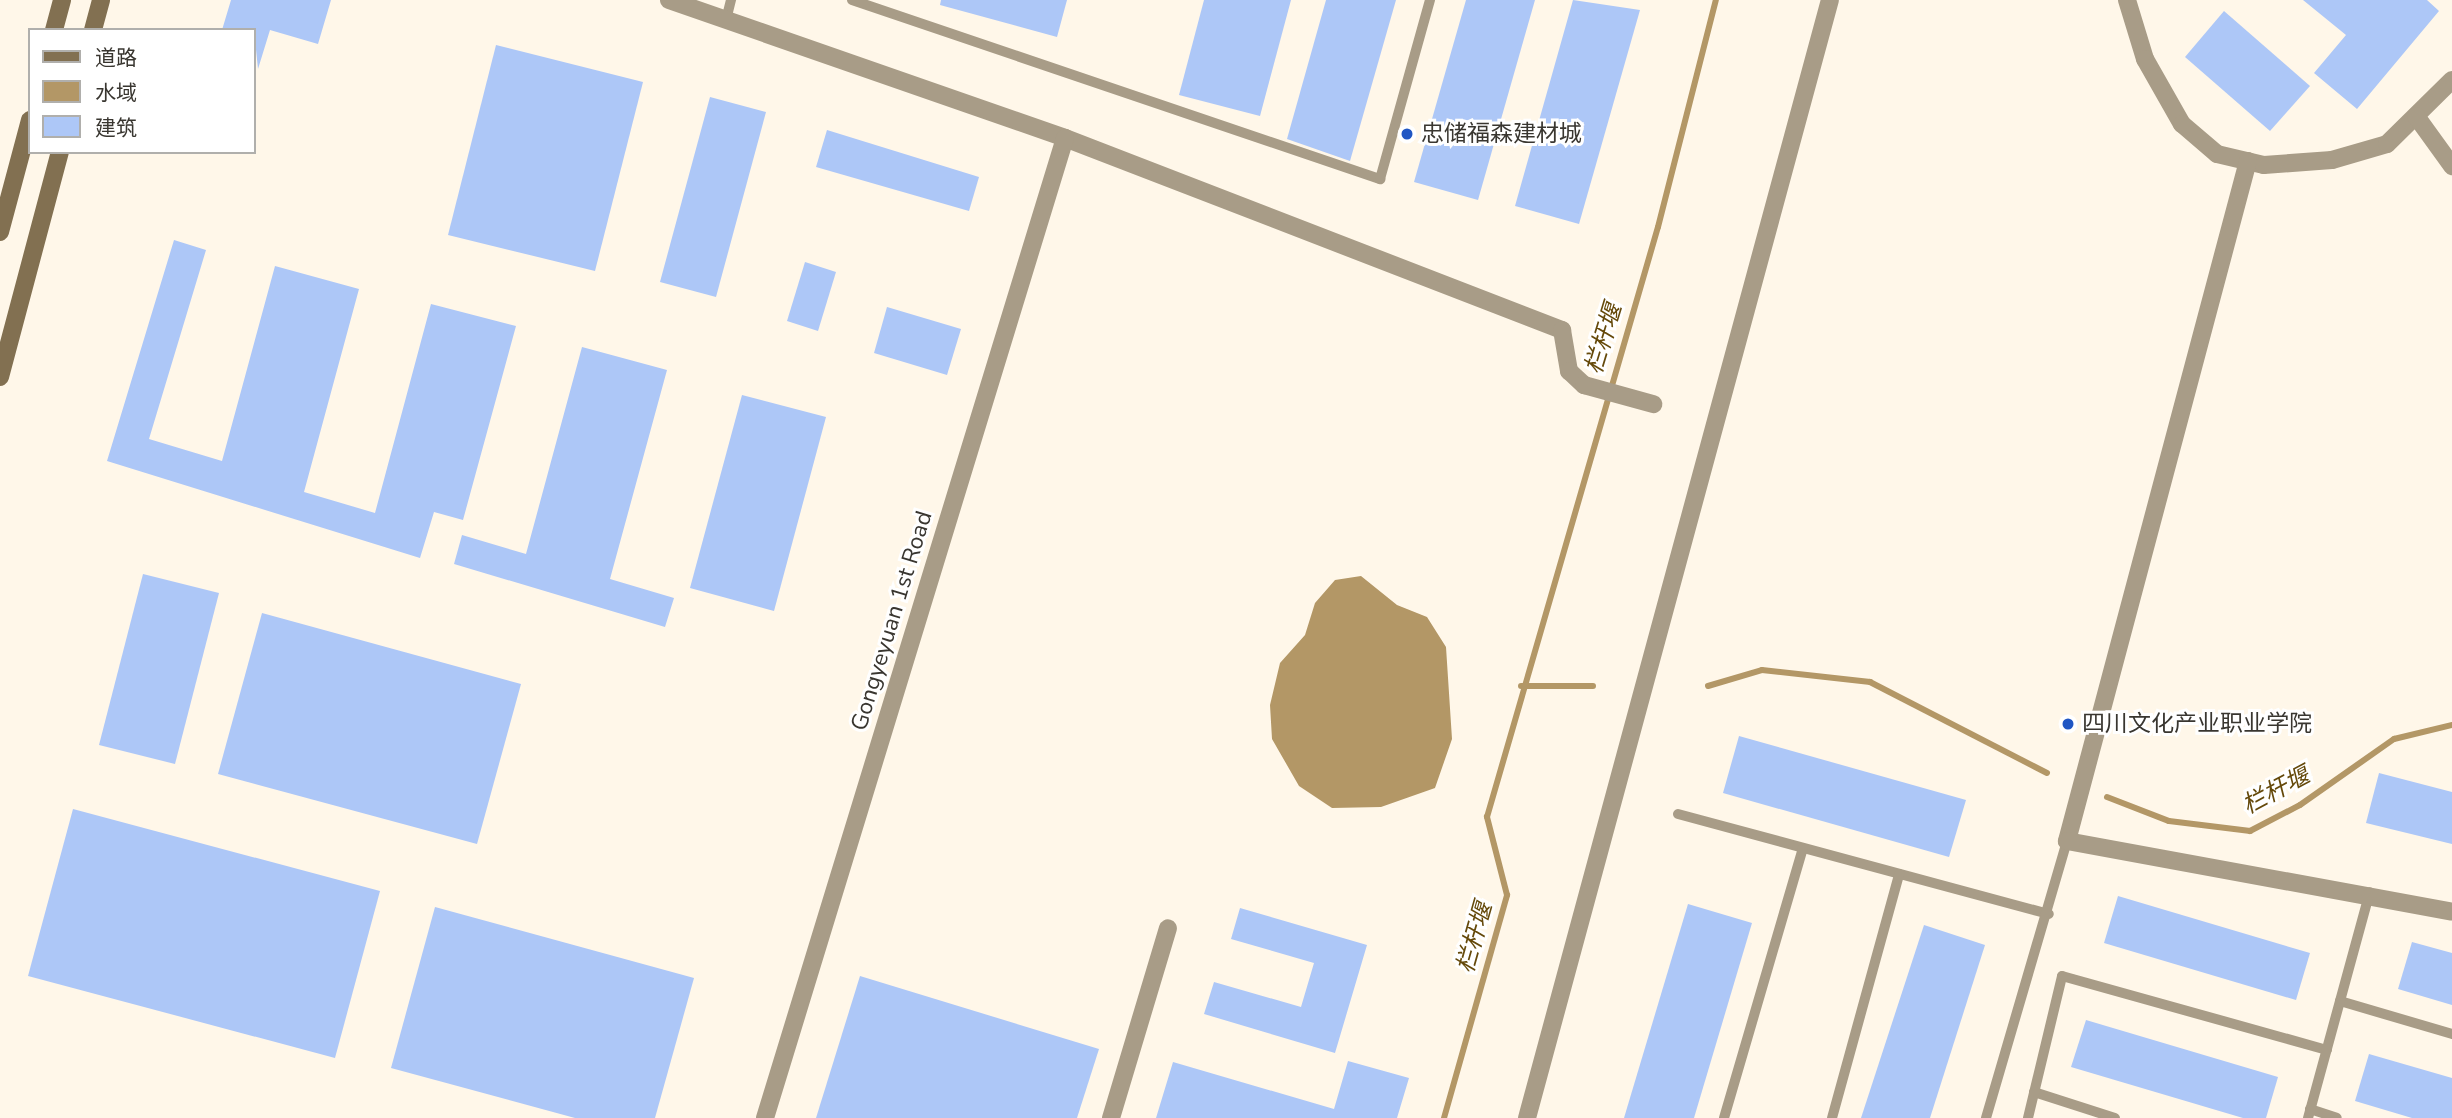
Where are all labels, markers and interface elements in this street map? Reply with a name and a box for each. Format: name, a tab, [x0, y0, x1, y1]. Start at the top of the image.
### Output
legend	[28, 28, 256, 154]
text: 道路	[95, 44, 137, 72]
text: 水域	[95, 79, 137, 107]
text: 建筑	[95, 114, 137, 142]
place label: 忠储福森建材城	[1421, 120, 1582, 148]
marker: 忠储福森建材城	[1399, 126, 1415, 142]
water label: 栏杆堰	[1580, 300, 1628, 378]
street label: Gongyeyuan 1st Road	[845, 508, 939, 734]
place label: 四川文化产业职业学院	[2082, 710, 2312, 738]
marker: 四川文化产业职业学院	[2060, 716, 2076, 732]
water label: 栏杆堰	[2237, 761, 2315, 821]
water label: 栏杆堰	[1451, 899, 1499, 977]

